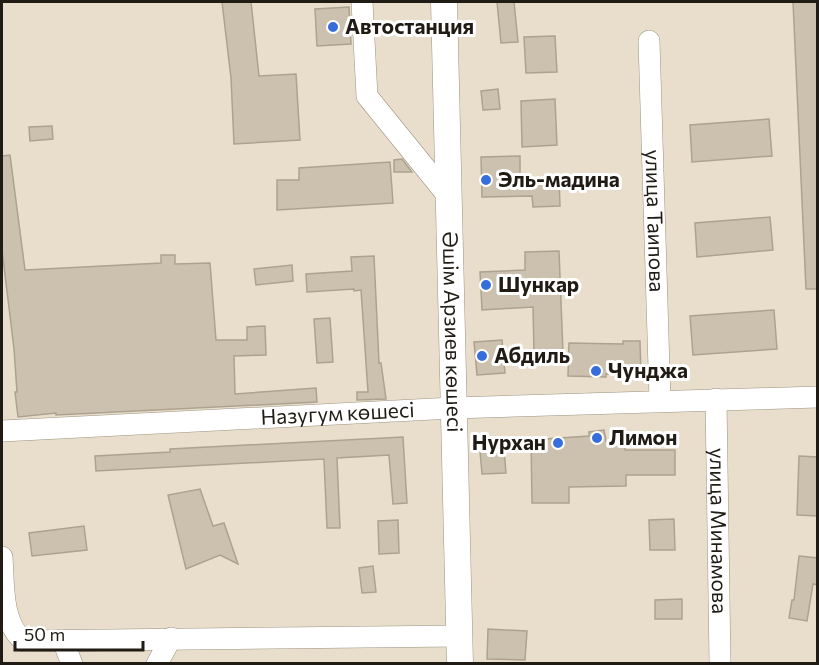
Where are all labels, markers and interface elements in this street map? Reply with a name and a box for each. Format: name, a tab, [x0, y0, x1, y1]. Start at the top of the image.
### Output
place label: Автостанция	[345, 13, 474, 38]
marker: Автостанция	[326, 20, 340, 34]
street label: улица Таипова	[641, 149, 671, 293]
place label: Эль-мадина	[498, 166, 620, 191]
marker: Эль-мадина	[479, 173, 493, 187]
street label: Әшім Арзиев көшесі	[439, 231, 468, 433]
place label: Шункар	[498, 271, 579, 296]
marker: Шункар	[479, 278, 493, 292]
place label: Абдиль	[494, 342, 570, 367]
marker: Абдиль	[475, 349, 489, 363]
place label: Чунджа	[608, 357, 688, 382]
marker: Чунджа	[589, 364, 603, 378]
street label: Назугум көшесі	[260, 396, 415, 429]
place label: Лимон	[609, 424, 677, 449]
place label: Нурхан	[472, 429, 546, 454]
marker: Лимон	[590, 431, 604, 445]
marker: Нурхан	[551, 436, 565, 450]
street label: улица Минамова	[706, 448, 733, 614]
scale bar	[15, 614, 142, 652]
text: 50 m	[24, 623, 65, 645]

